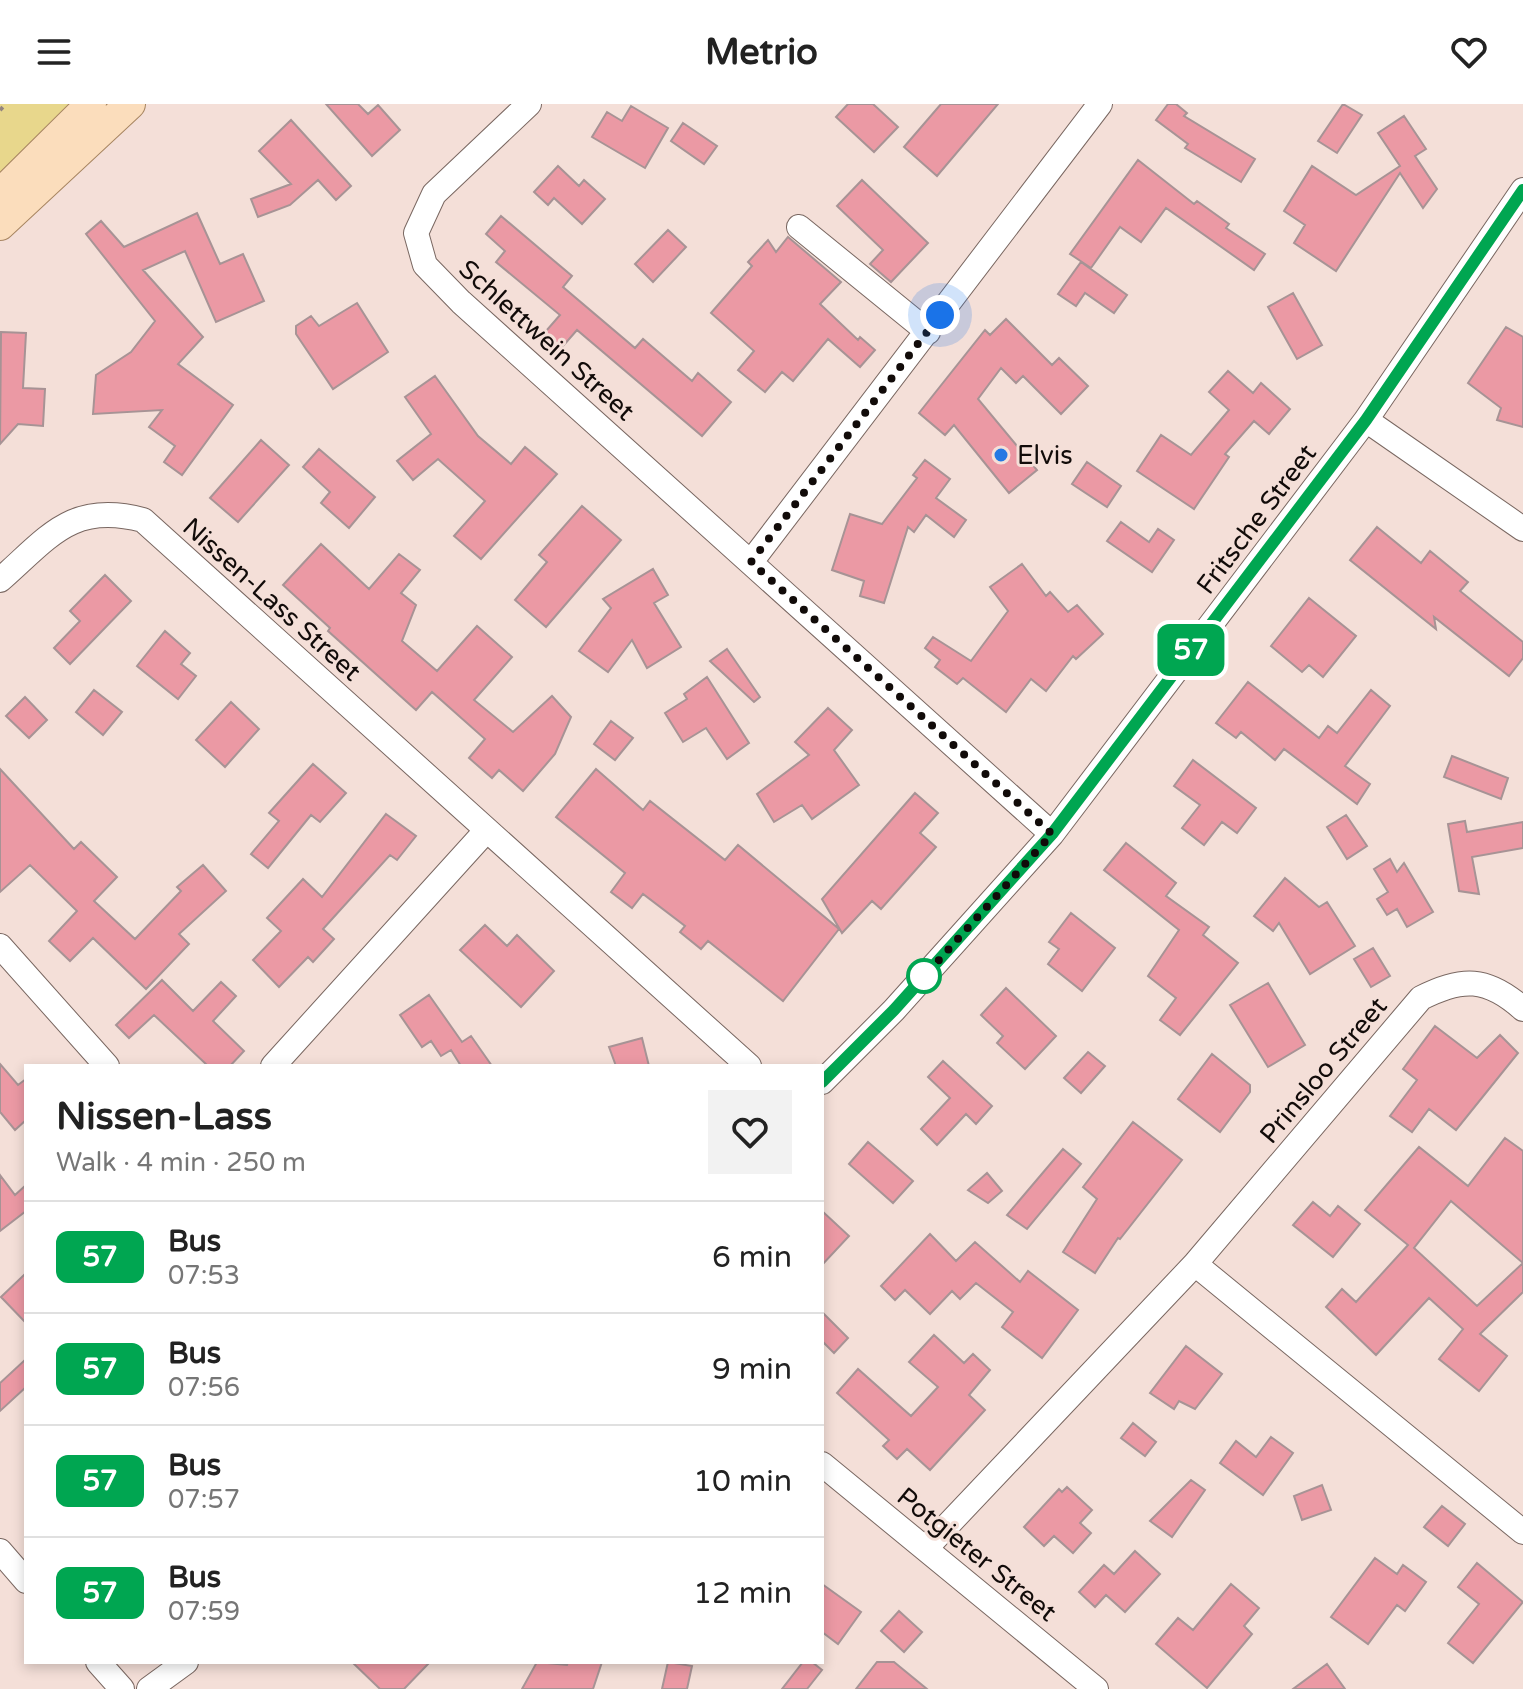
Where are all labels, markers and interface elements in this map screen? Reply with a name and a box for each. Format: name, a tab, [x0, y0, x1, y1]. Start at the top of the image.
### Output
icon: menu	[32, 30, 76, 74]
icon: heart	[1447, 30, 1491, 74]
text: Metrio	[705, 31, 818, 74]
street label: Schlettwein Street	[453, 254, 641, 427]
your location	[920, 295, 960, 335]
street label: Fritsche Street	[1190, 438, 1323, 600]
place label: Elvis	[1017, 440, 1073, 471]
marker: Elvis	[992, 446, 1010, 464]
street label: Nissen-Lass Street	[176, 511, 367, 687]
line badge: 57	[1155, 624, 1227, 676]
text: 57	[1173, 633, 1209, 667]
unlabelled marker	[907, 959, 941, 993]
street label: Prinsloo Street	[1253, 991, 1394, 1150]
button: heart	[708, 1090, 792, 1174]
text: Nissen-Lass	[56, 1094, 272, 1140]
text: Walk · 4 min · 250 m	[56, 1147, 306, 1178]
text: Bus	[168, 1223, 221, 1260]
text: 6 min	[712, 1239, 792, 1276]
text: 57	[82, 1240, 118, 1274]
text: 07:53	[168, 1260, 240, 1291]
text: Bus	[168, 1335, 221, 1372]
text: 9 min	[712, 1351, 792, 1388]
text: 57	[82, 1352, 118, 1386]
text: 07:56	[168, 1372, 240, 1403]
text: Bus	[168, 1447, 221, 1484]
text: 10 min	[693, 1463, 792, 1500]
text: 57	[82, 1464, 118, 1498]
street label: Potgieter Street	[891, 1481, 1063, 1628]
text: 07:57	[168, 1484, 240, 1515]
text: Bus	[168, 1559, 221, 1596]
text: 12 min	[693, 1575, 792, 1612]
text: 57	[82, 1576, 118, 1610]
text: 07:59	[168, 1596, 240, 1627]

